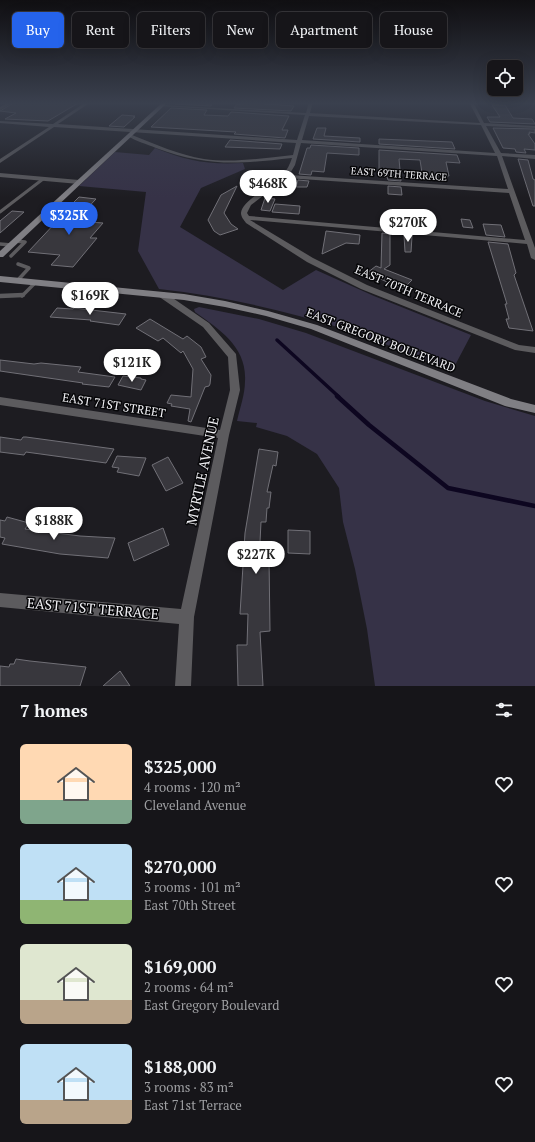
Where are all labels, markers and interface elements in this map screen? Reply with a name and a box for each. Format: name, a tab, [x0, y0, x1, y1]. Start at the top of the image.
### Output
chip: Buy	[12, 12, 64, 48]
chip: Rent	[72, 12, 129, 48]
chip: Filters	[137, 12, 205, 48]
chip: New	[213, 12, 268, 48]
chip: Apartment	[276, 12, 372, 48]
chip: House	[380, 12, 447, 48]
map controls	[487, 60, 523, 96]
button: locate	[487, 60, 523, 96]
street label: EAST 69TH TERRACE	[350, 164, 448, 184]
pin: $468K	[240, 170, 296, 204]
text: $468K	[249, 174, 287, 192]
pin: $325K	[41, 202, 97, 236]
text: $325K	[50, 206, 88, 224]
pin: $270K	[380, 209, 436, 243]
text: $270K	[389, 213, 427, 231]
street label: EAST 70TH TERRACE	[353, 261, 465, 321]
pin: $169K	[62, 282, 118, 316]
text: $169K	[71, 286, 109, 304]
street label: EAST GREGORY BOULEVARD	[304, 305, 458, 375]
pin: $121K	[104, 349, 160, 383]
text: $121K	[113, 353, 151, 371]
street label: EAST 71ST STREET	[61, 389, 167, 421]
street label: MYRTLE AVENUE	[181, 415, 223, 527]
pin: $188K	[26, 507, 82, 541]
text: $188K	[35, 511, 73, 529]
pin: $227K	[228, 541, 284, 575]
text: $227K	[237, 545, 275, 563]
street label: EAST 71ST TERRACE	[26, 593, 160, 623]
text: 7 homes	[20, 699, 88, 722]
icon: filters	[493, 699, 515, 721]
text: $325,000	[144, 755, 216, 778]
icon: home	[52, 760, 100, 808]
icon: heart	[493, 773, 515, 795]
text: 4 rooms · 120 m²	[144, 778, 241, 796]
text: Cleveland Avenue	[144, 796, 246, 814]
text: $270,000	[144, 855, 216, 878]
icon: home	[52, 860, 100, 908]
icon: heart	[493, 873, 515, 895]
text: 3 rooms · 101 m²	[144, 878, 241, 896]
text: East 70th Street	[144, 896, 236, 914]
text: $169,000	[144, 955, 216, 978]
icon: home	[52, 960, 100, 1008]
icon: heart	[493, 973, 515, 995]
text: 2 rooms · 64 m²	[144, 978, 234, 996]
text: East Gregory Boulevard	[144, 996, 279, 1014]
text: $188,000	[144, 1055, 216, 1078]
icon: home	[52, 1060, 100, 1108]
icon: heart	[493, 1073, 515, 1095]
text: 3 rooms · 83 m²	[144, 1078, 234, 1096]
text: East 71st Terrace	[144, 1096, 242, 1114]

